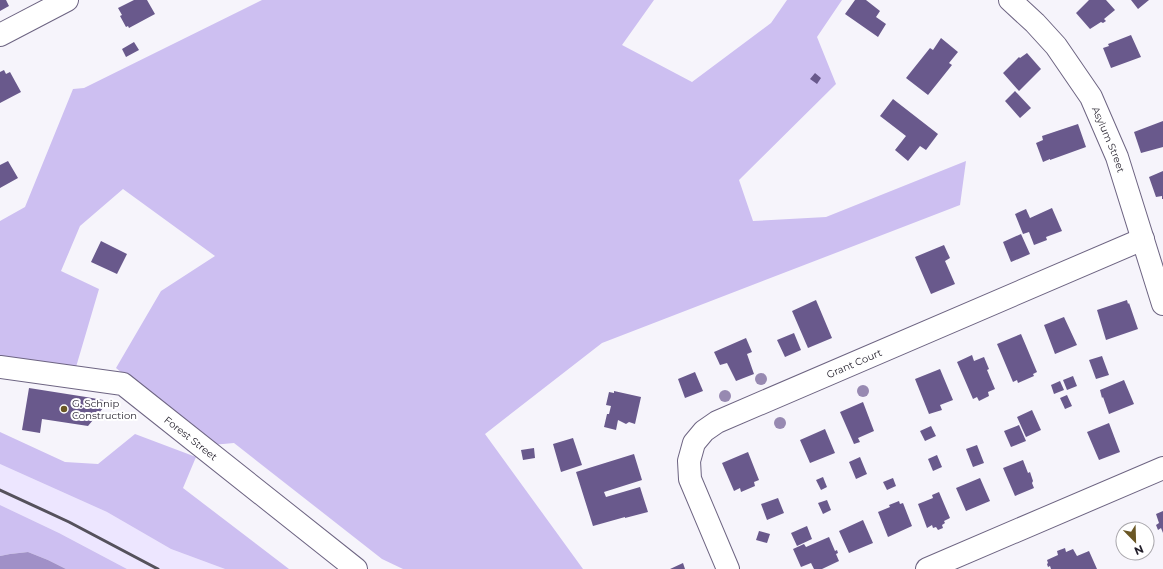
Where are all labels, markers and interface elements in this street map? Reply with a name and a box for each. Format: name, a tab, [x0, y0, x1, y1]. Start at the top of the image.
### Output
street label: Asylum Street	[1089, 105, 1127, 174]
street label: Grant Court	[825, 346, 884, 381]
place label: G. Schnip Construction	[72, 397, 137, 422]
marker: G. Schnip Construction	[59, 404, 69, 414]
street label: Forest Street	[162, 413, 220, 463]
north arrow	[1115, 521, 1155, 561]
text: N	[1132, 542, 1146, 558]

